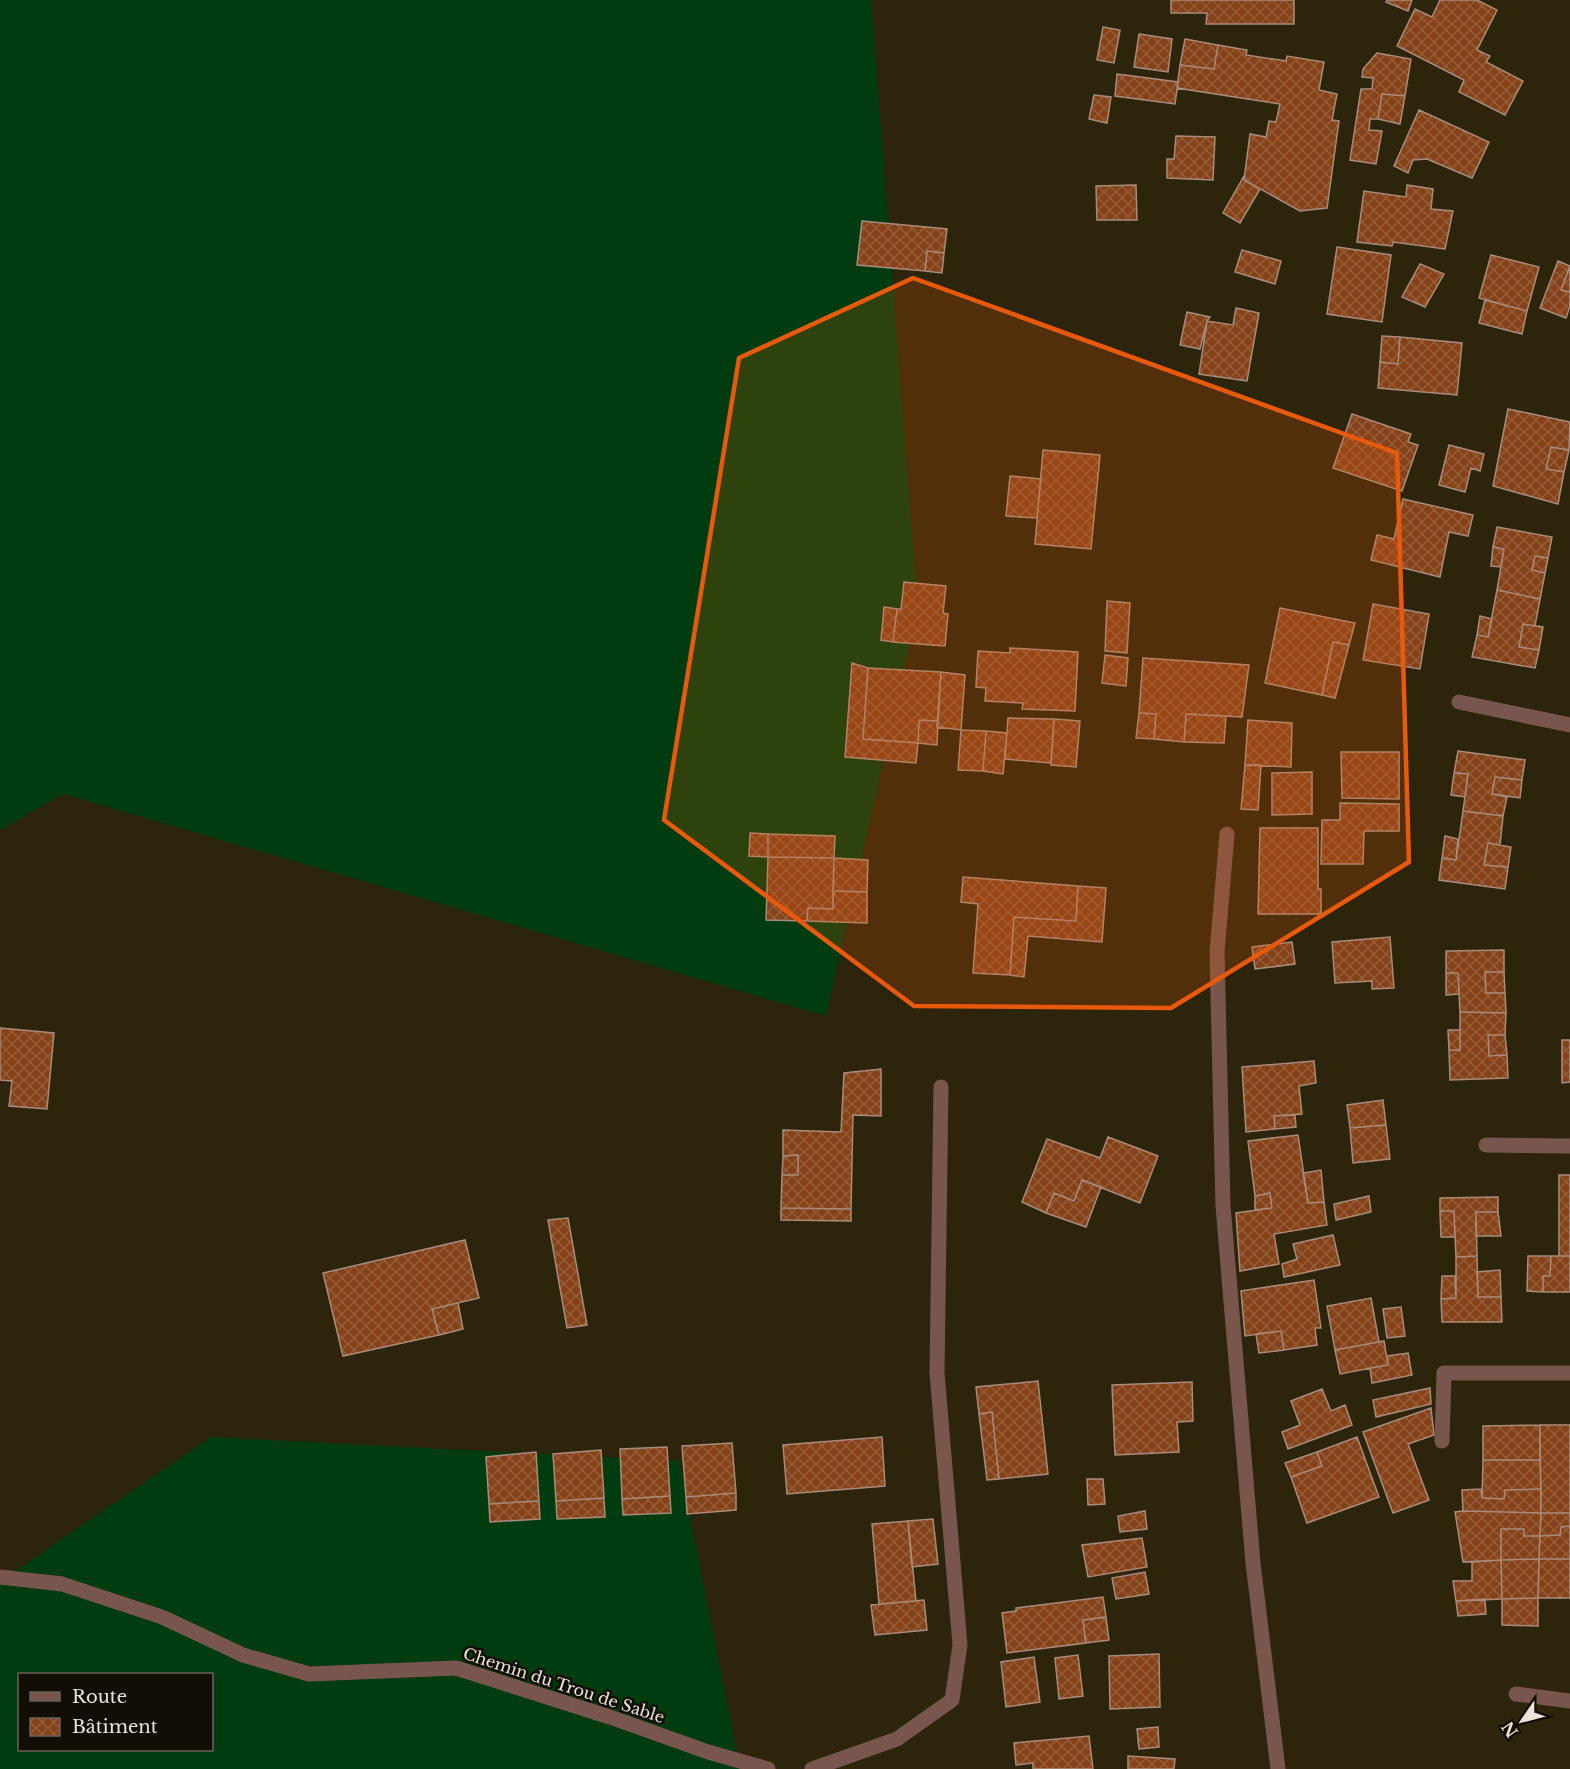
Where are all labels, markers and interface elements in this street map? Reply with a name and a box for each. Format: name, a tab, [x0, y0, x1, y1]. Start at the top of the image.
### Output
street label: Chemin du Trou de Sable	[461, 1643, 667, 1727]
legend	[18, 1673, 213, 1751]
text: Route	[72, 1686, 127, 1708]
north arrow	[1492, 1691, 1552, 1751]
text: Bâtiment	[72, 1716, 158, 1738]
text: N	[1497, 1718, 1522, 1742]

